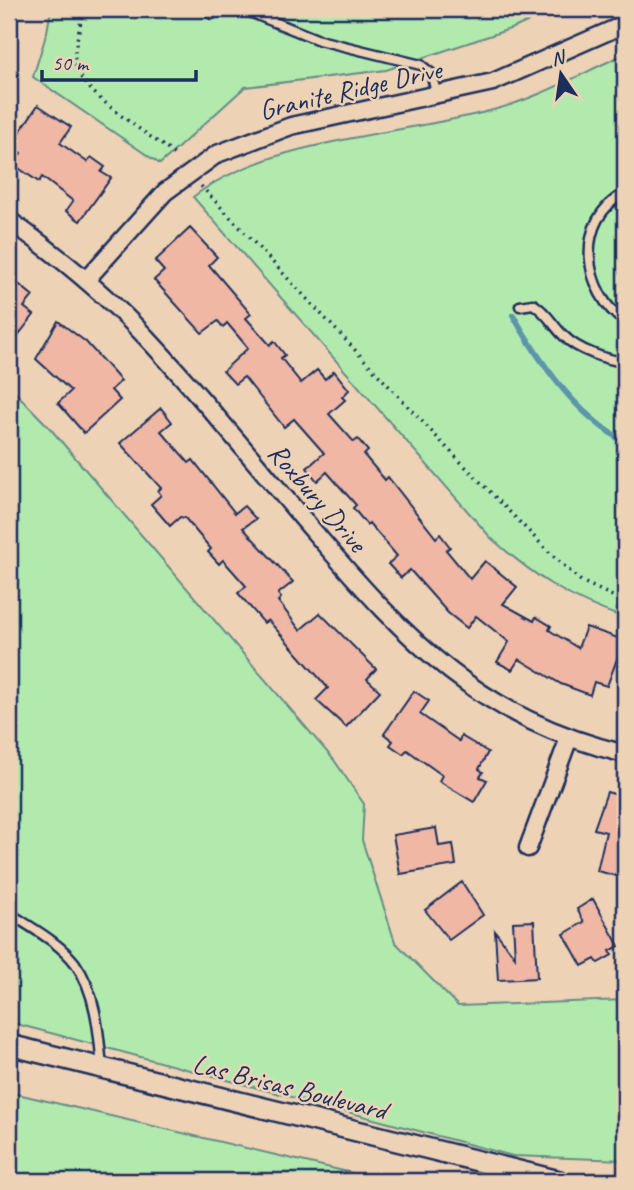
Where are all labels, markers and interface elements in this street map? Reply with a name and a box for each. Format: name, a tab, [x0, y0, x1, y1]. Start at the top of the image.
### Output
scale bar	[42, 38, 196, 82]
north arrow	[526, 38, 596, 108]
text: N	[549, 45, 569, 71]
text: 50 m	[52, 50, 90, 76]
street label: Granite Ridge Drive	[256, 51, 446, 127]
street label: Roxbury Drive	[261, 436, 376, 560]
street label: Las Brisas Boulevard	[189, 1045, 394, 1128]

